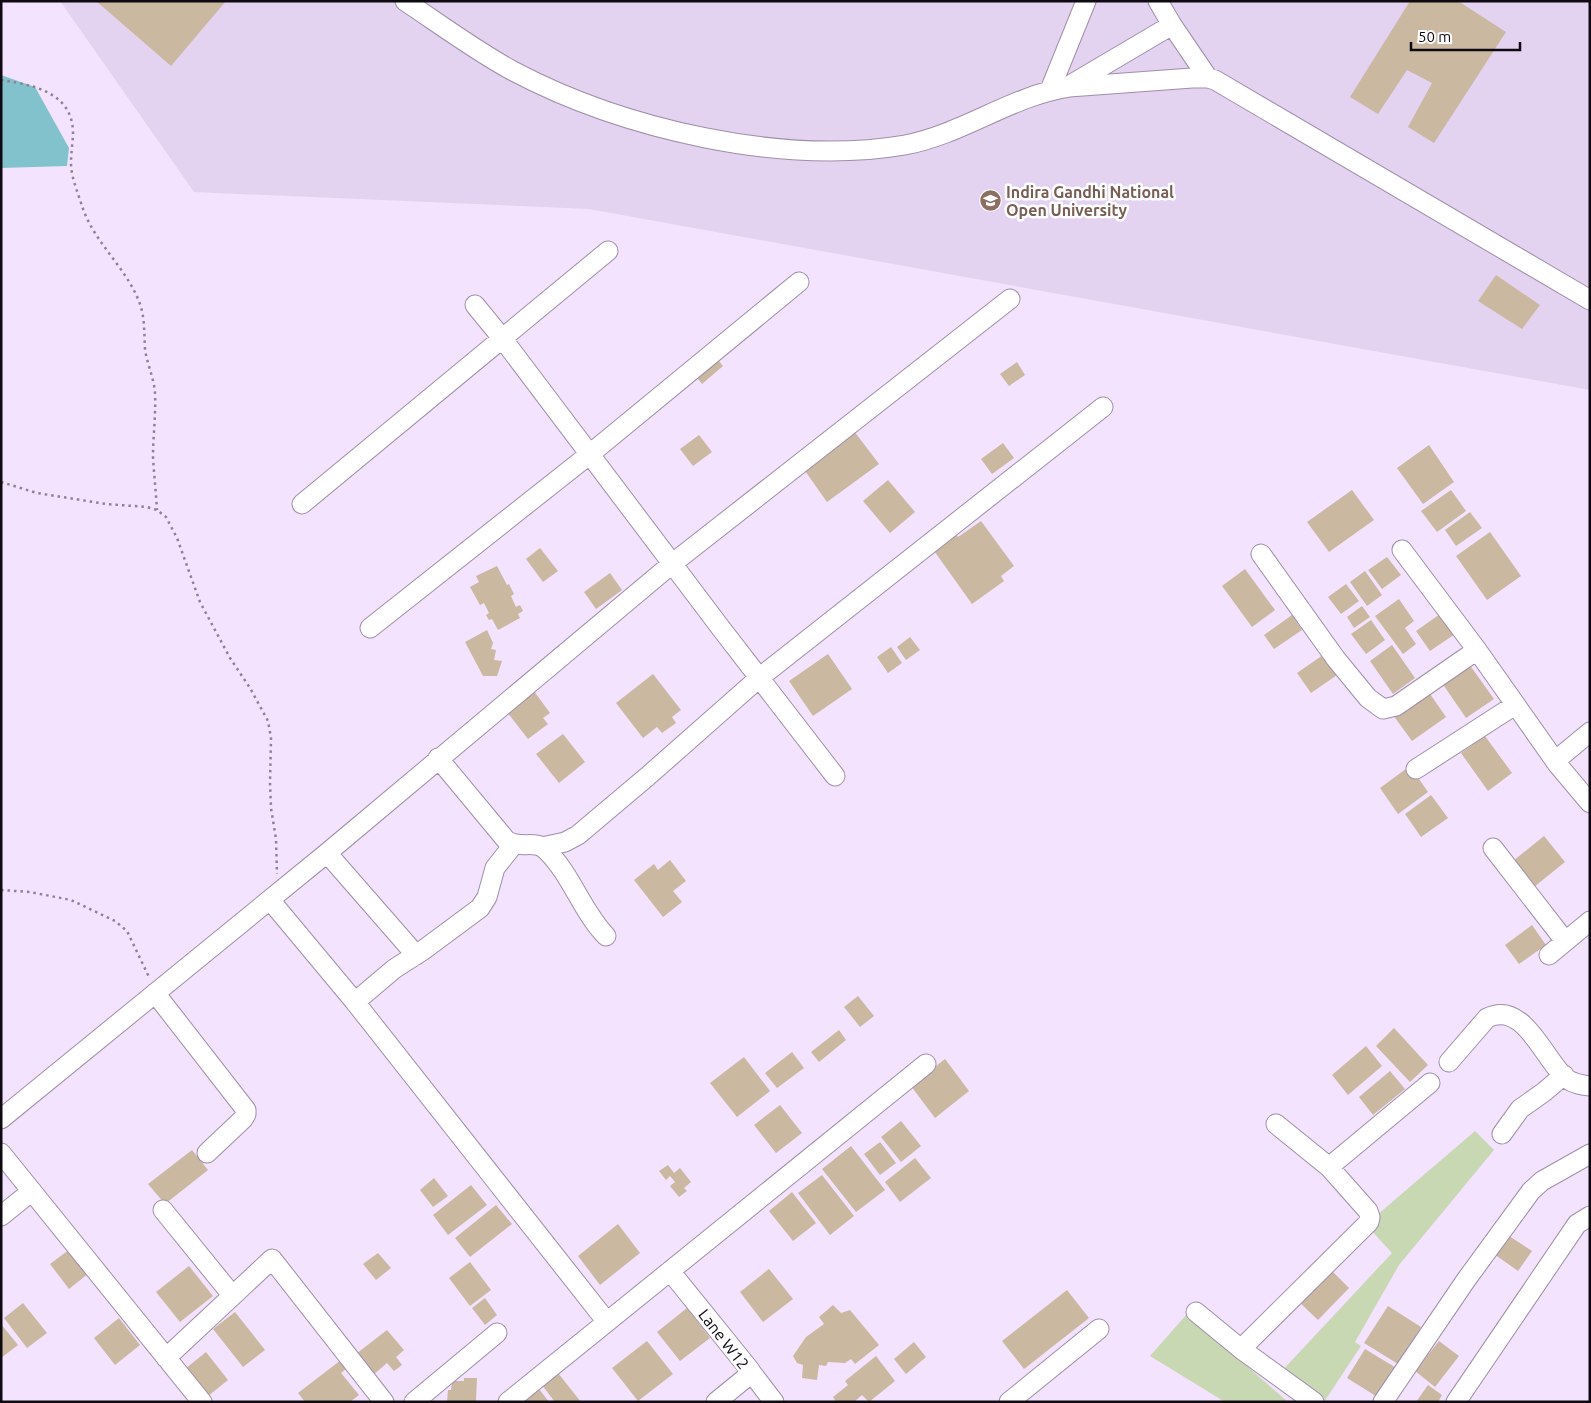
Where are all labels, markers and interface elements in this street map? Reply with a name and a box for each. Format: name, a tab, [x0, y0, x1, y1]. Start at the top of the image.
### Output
scale bar	[1411, 20, 1520, 52]
text: 50 m	[1418, 28, 1451, 45]
place label: Indira Gandhi National Open University	[1006, 183, 1174, 219]
school or university icon: Indira Gandhi National Open University	[978, 189, 1002, 213]
street label: Lane W12	[695, 1306, 753, 1372]

